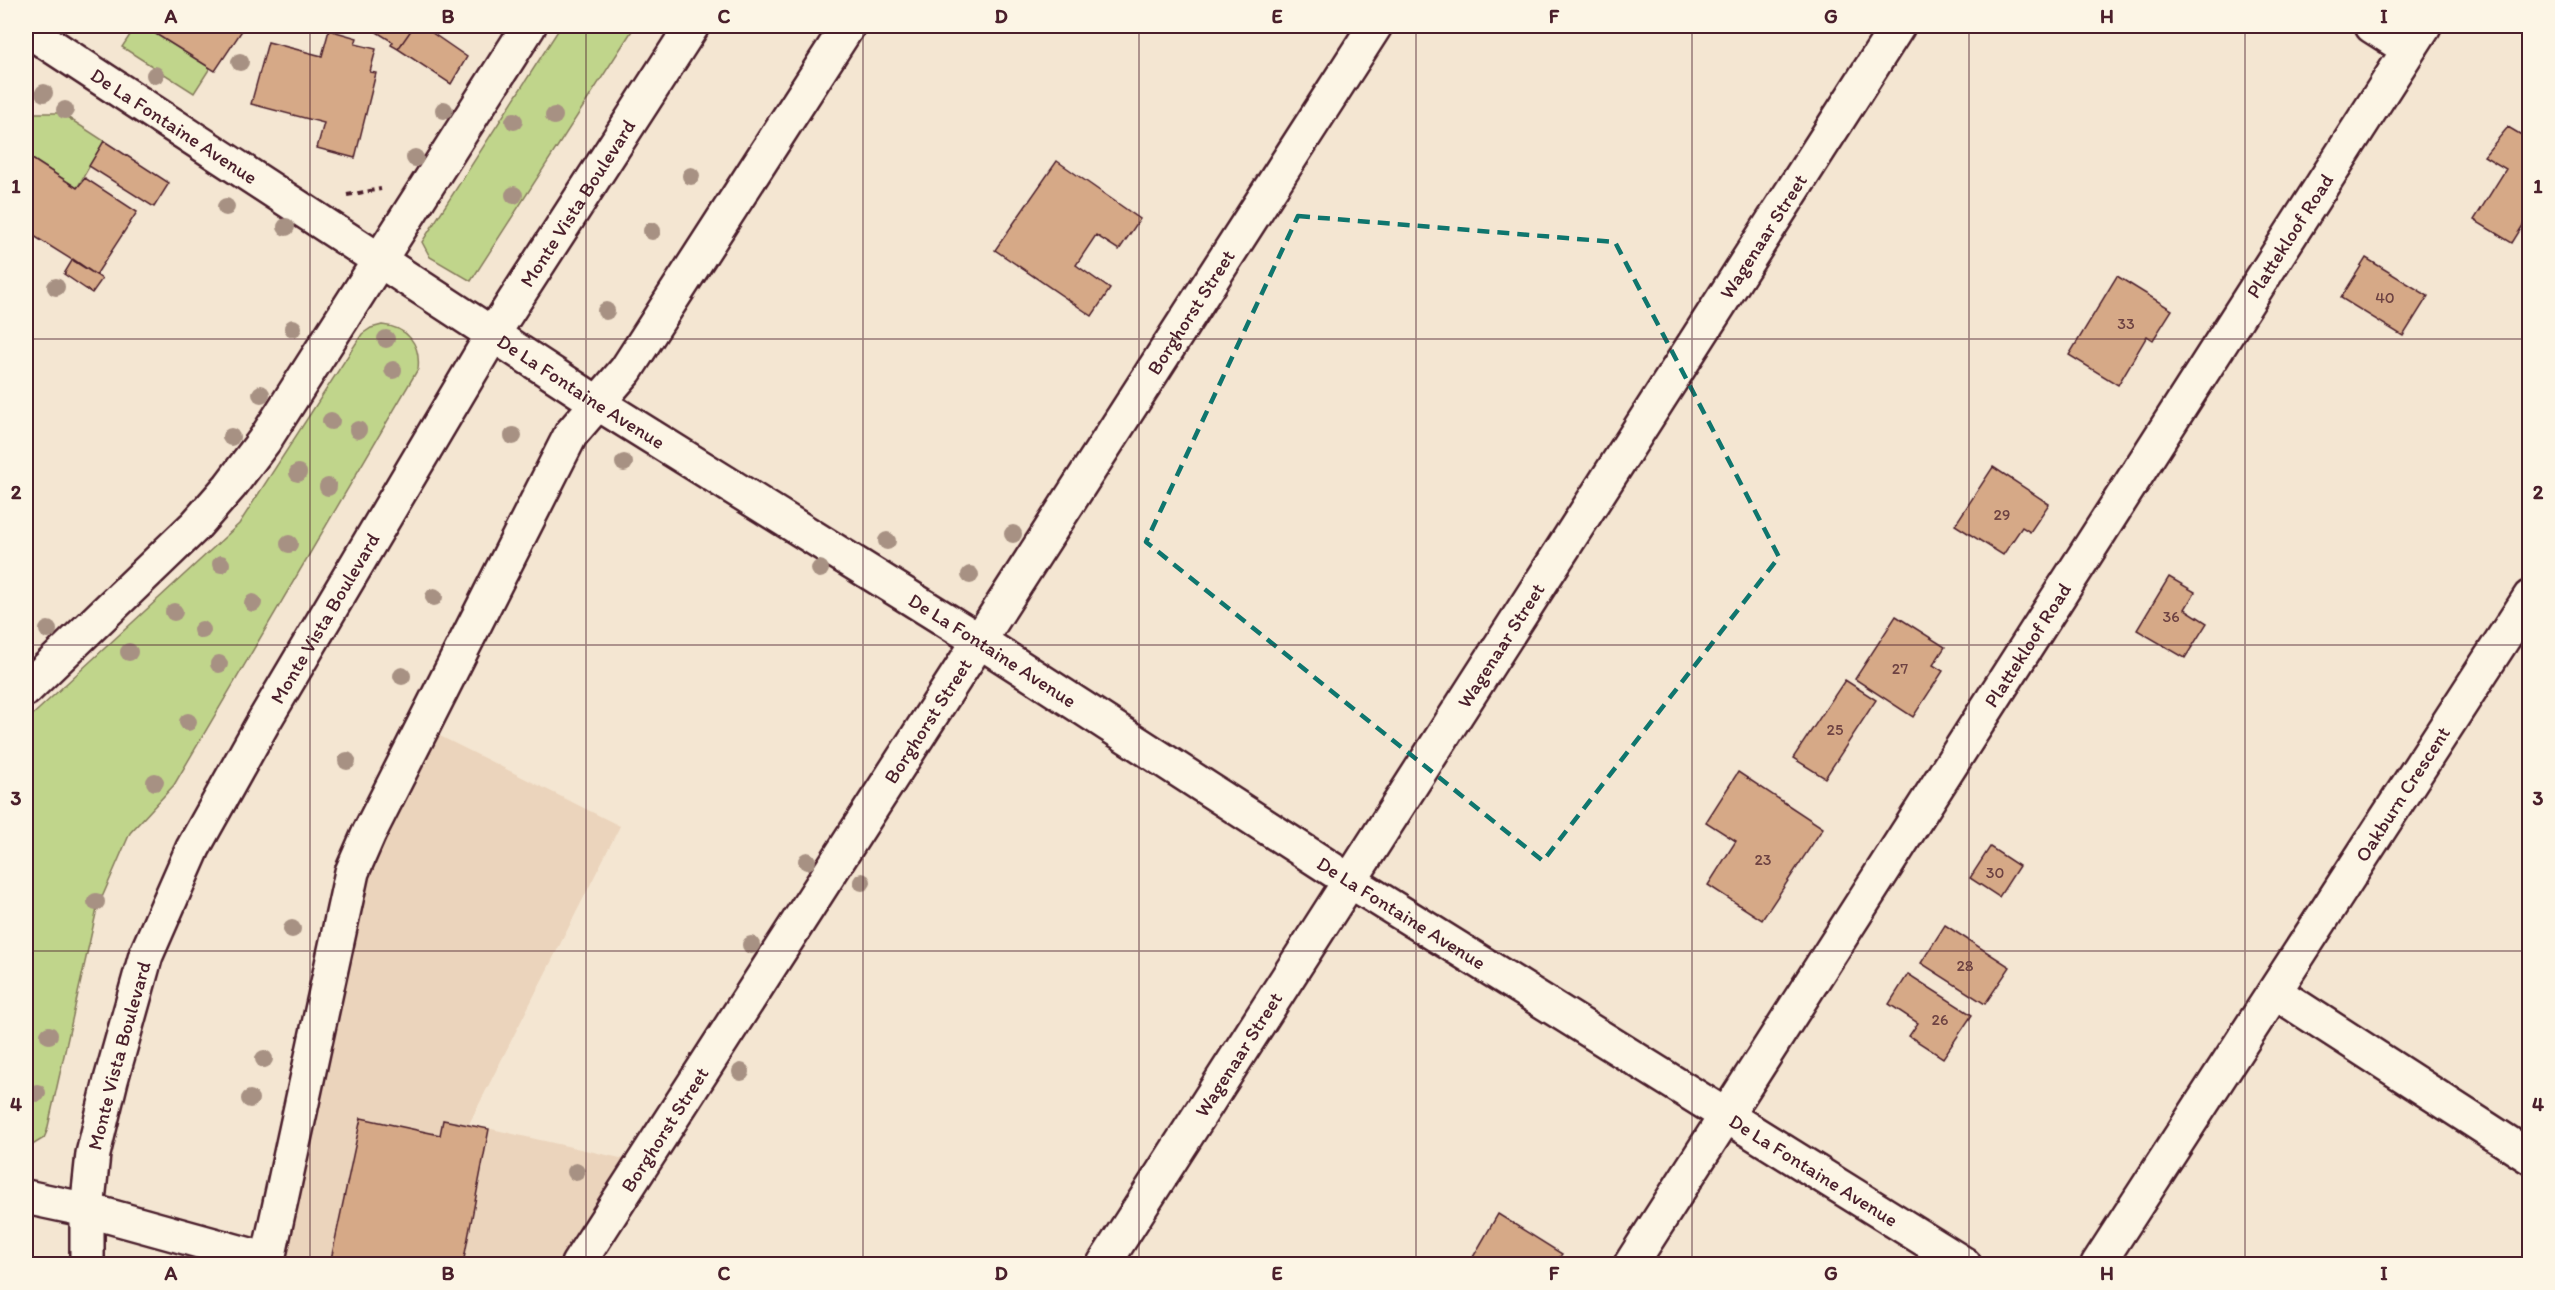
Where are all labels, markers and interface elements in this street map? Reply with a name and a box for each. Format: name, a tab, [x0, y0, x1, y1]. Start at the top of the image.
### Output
text: A	[164, 4, 178, 28]
text: B	[442, 4, 455, 28]
text: C	[718, 4, 731, 28]
text: D	[994, 4, 1008, 28]
text: E	[1271, 4, 1283, 28]
text: F	[1549, 4, 1560, 28]
text: G	[1824, 4, 1838, 28]
text: H	[2100, 4, 2114, 28]
text: I	[2380, 4, 2388, 28]
street label: De La Fontaine Avenue	[86, 63, 262, 189]
street label: Monte Vista Boulevard	[515, 115, 640, 291]
street label: Wagenaar Street	[1714, 169, 1812, 303]
street label: Plattekloof Road	[2241, 169, 2338, 302]
text: 1	[11, 174, 21, 198]
text: 1	[2533, 174, 2543, 198]
street label: Borghorst Street	[1142, 245, 1240, 379]
house number: 40	[2375, 288, 2395, 307]
house number: 33	[2117, 314, 2135, 333]
street label: De La Fontaine Avenue	[493, 329, 669, 454]
text: 2	[11, 480, 22, 504]
text: 2	[2533, 480, 2544, 504]
house number: 29	[1994, 505, 2010, 524]
street label: Monte Vista Boulevard	[265, 528, 385, 708]
street label: Wagenaar Street	[1452, 578, 1550, 712]
street label: Plattekloof Road	[1979, 578, 2076, 712]
street label: De La Fontaine Avenue	[904, 588, 1081, 713]
house number: 36	[2162, 607, 2180, 626]
street label: Borghorst Street	[879, 654, 977, 788]
house number: 27	[1892, 659, 1908, 678]
house number: 25	[1827, 720, 1843, 739]
street label: Oakburn Crescent	[2350, 722, 2455, 866]
text: 3	[11, 786, 22, 810]
text: 3	[2533, 786, 2544, 810]
house number: 23	[1754, 850, 1772, 869]
street label: De La Fontaine Avenue	[1313, 851, 1490, 975]
house number: 30	[1986, 863, 2004, 882]
house number: 28	[1956, 956, 1974, 975]
street label: Monte Vista Boulevard	[82, 958, 156, 1153]
street label: Wagenaar Street	[1190, 988, 1287, 1121]
house number: 26	[1932, 1010, 1948, 1029]
street label: Borghorst Street	[616, 1062, 714, 1196]
text: 4	[10, 1092, 22, 1116]
text: 4	[2532, 1092, 2544, 1116]
street label: De La Fontaine Avenue	[1725, 1109, 1903, 1232]
text: A	[164, 1261, 178, 1285]
text: B	[442, 1261, 455, 1285]
text: C	[718, 1261, 731, 1285]
text: D	[994, 1261, 1008, 1285]
text: E	[1271, 1261, 1283, 1285]
text: F	[1549, 1261, 1560, 1285]
text: G	[1824, 1261, 1838, 1285]
text: H	[2100, 1261, 2114, 1285]
text: I	[2380, 1261, 2388, 1285]

